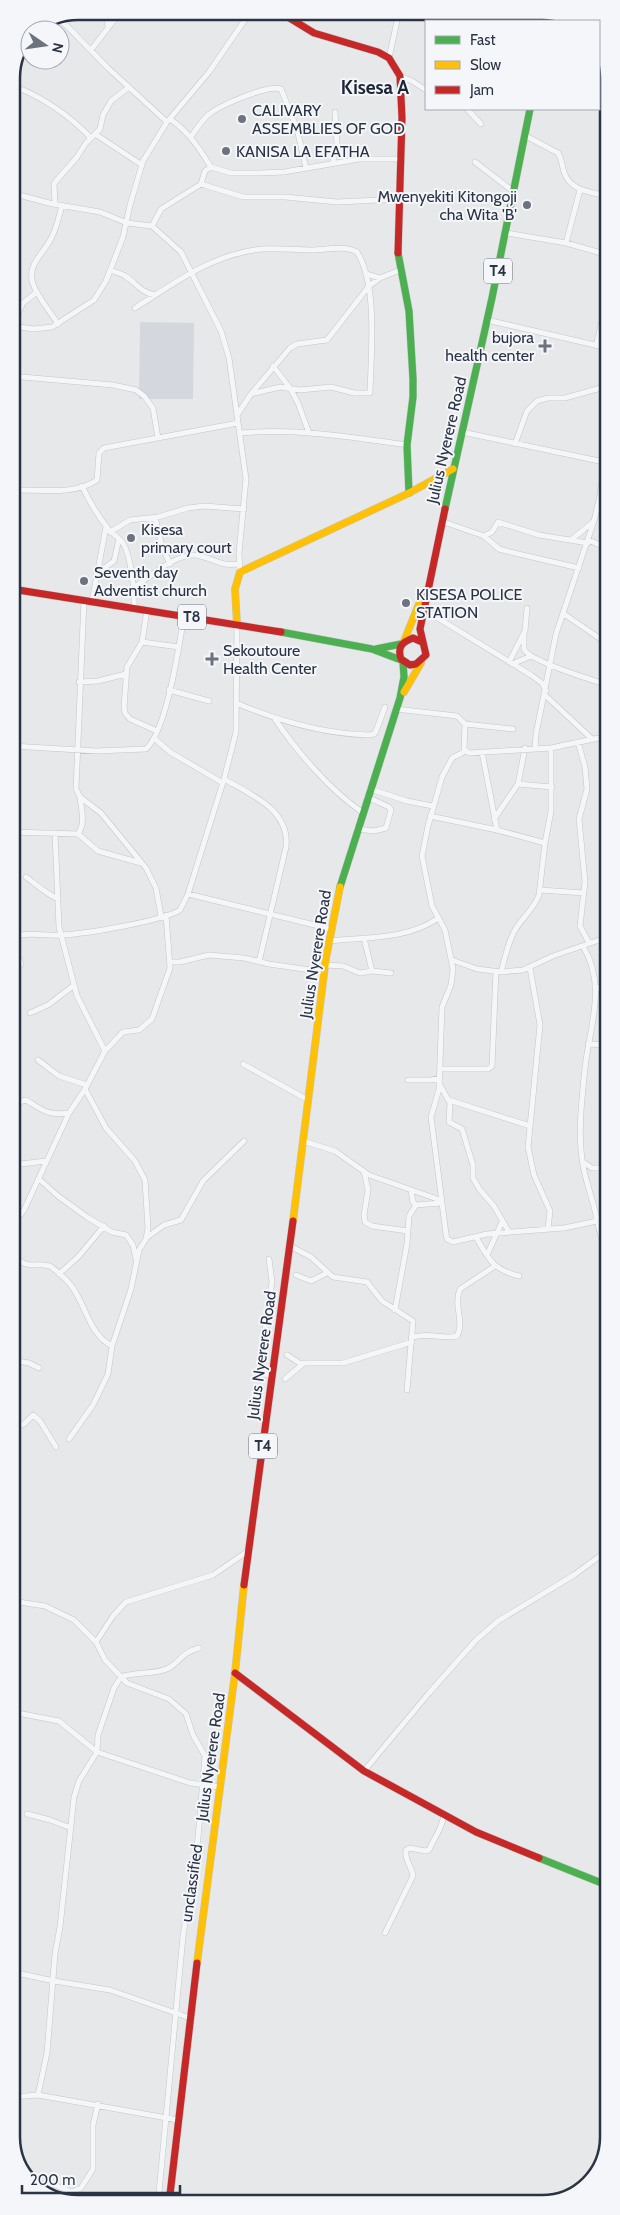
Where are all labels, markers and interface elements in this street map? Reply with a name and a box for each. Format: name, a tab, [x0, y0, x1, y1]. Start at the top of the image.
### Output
north arrow	[20, 20, 70, 70]
legend	[425, 20, 600, 110]
text: Fast	[470, 31, 495, 49]
text: N	[48, 41, 68, 55]
text: Slow	[470, 56, 501, 74]
district label: Kisesa A	[341, 76, 409, 99]
text: Jam	[469, 81, 494, 99]
place label: CALIVARY ASSEMBLIES OF GOD	[252, 101, 405, 138]
marker: CALIVARY ASSEMBLIES OF GOD	[236, 113, 248, 125]
place label: KANISA LA EFATHA	[236, 142, 370, 161]
marker: KANISA LA EFATHA	[220, 145, 232, 157]
place label: Mwenyekiti Kitongoji cha Wita 'B'	[377, 187, 517, 224]
marker: Mwenyekiti Kitongoji cha Wita 'B'	[521, 199, 533, 211]
road number: T4	[484, 258, 512, 284]
place label: bujora health center	[445, 328, 535, 365]
marker: bujora health center	[538, 339, 552, 353]
street label: Julius Nyerere Road	[422, 375, 470, 506]
place label: Kisesa primary court	[141, 520, 232, 557]
marker: Kisesa primary court	[125, 532, 137, 544]
place label: Seventh day Adventist church	[94, 563, 207, 600]
marker: Seventh day Adventist church	[78, 575, 90, 587]
place label: KISESA POLICE STATION	[416, 585, 523, 622]
marker: KISESA POLICE STATION	[400, 597, 412, 609]
road number: T8	[178, 604, 206, 630]
place label: Sekoutoure Health Center	[223, 641, 317, 678]
marker: Sekoutoure Health Center	[205, 652, 219, 666]
street label: Julius Nyerere Road	[296, 889, 335, 1021]
street label: Julius Nyerere Road	[243, 1290, 280, 1422]
road number: T4	[249, 1434, 277, 1458]
street label: Julius Nyerere Road	[192, 1692, 229, 1824]
street label: unclassified	[177, 1843, 206, 1923]
scale bar	[22, 2162, 180, 2194]
text: 200 m	[30, 2171, 75, 2189]

